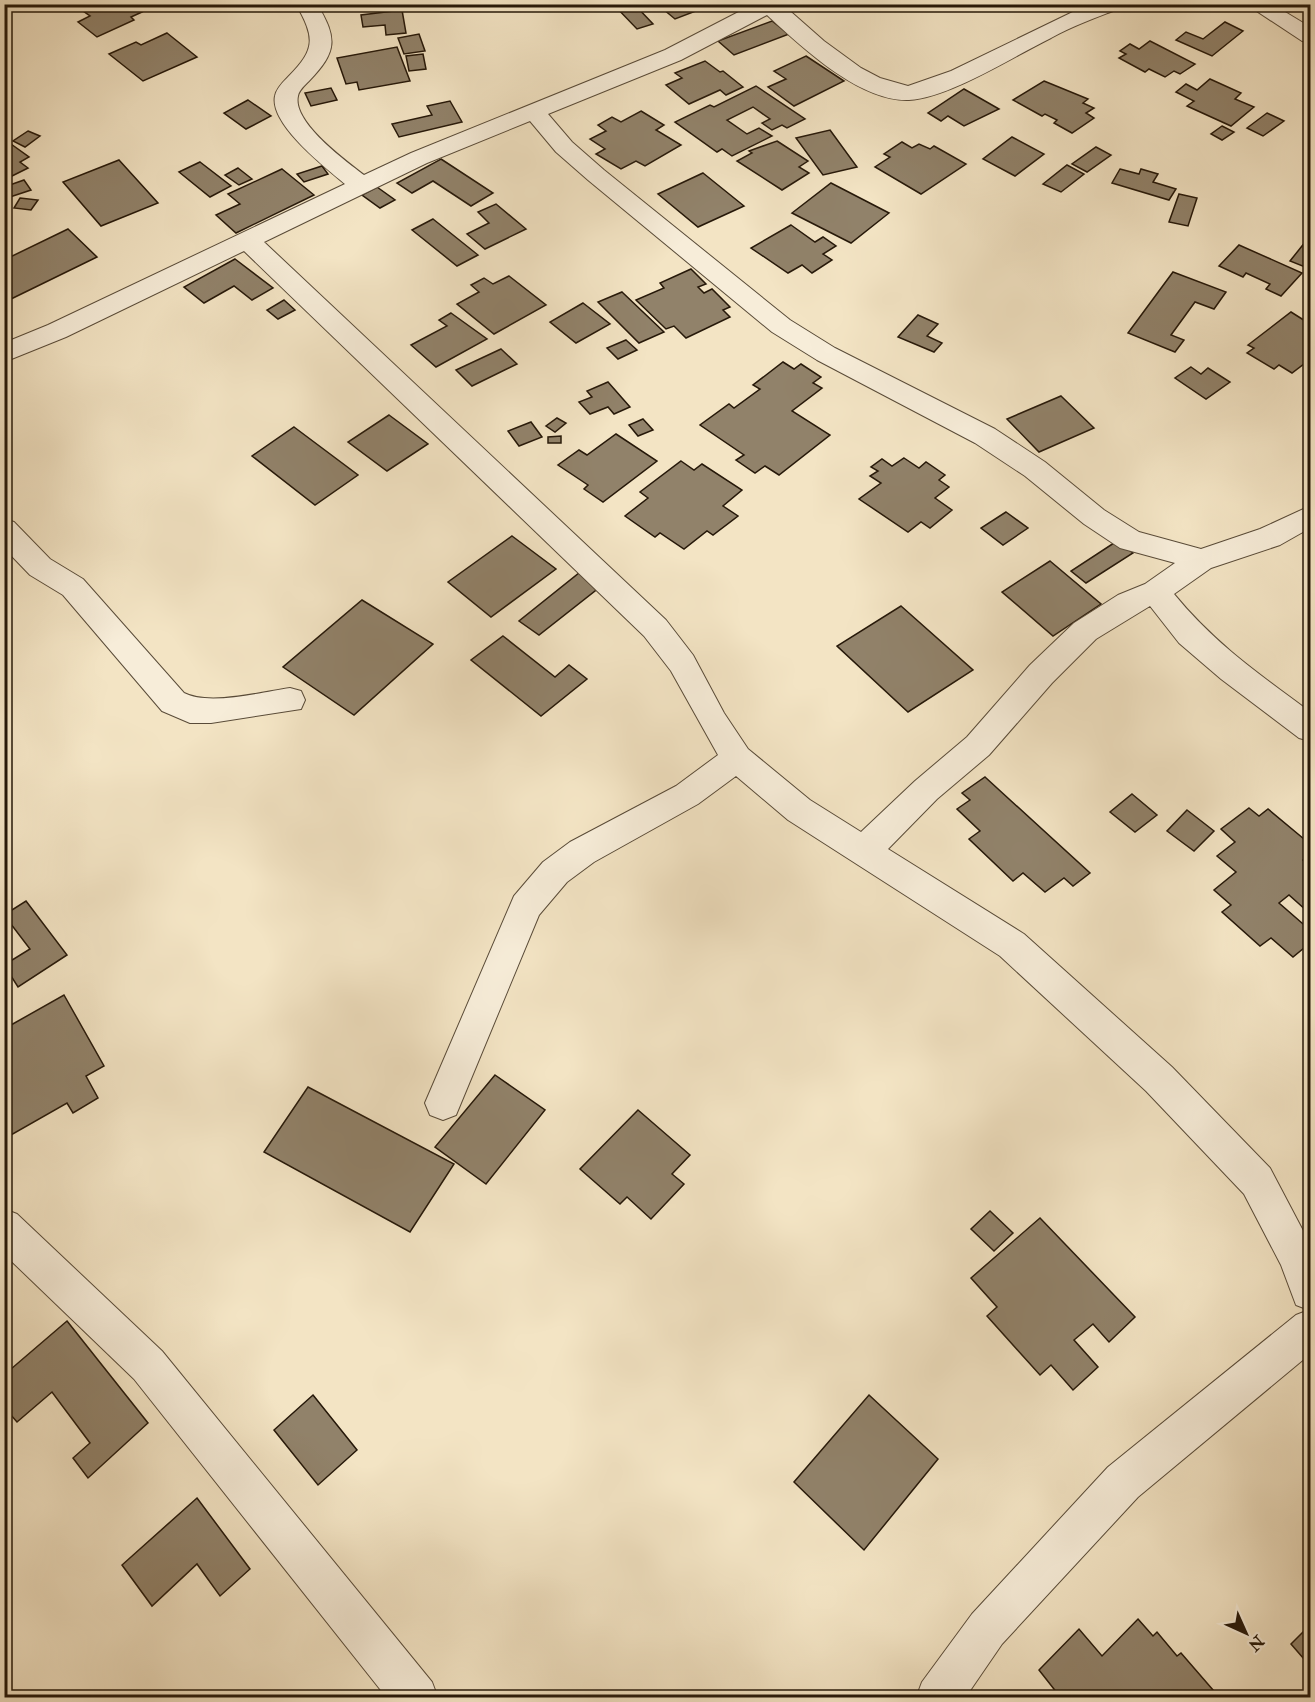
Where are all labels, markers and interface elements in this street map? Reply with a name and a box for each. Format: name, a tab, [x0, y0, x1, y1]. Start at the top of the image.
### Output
north arrow	[1216, 1603, 1276, 1663]
text: N	[1243, 1630, 1269, 1656]

